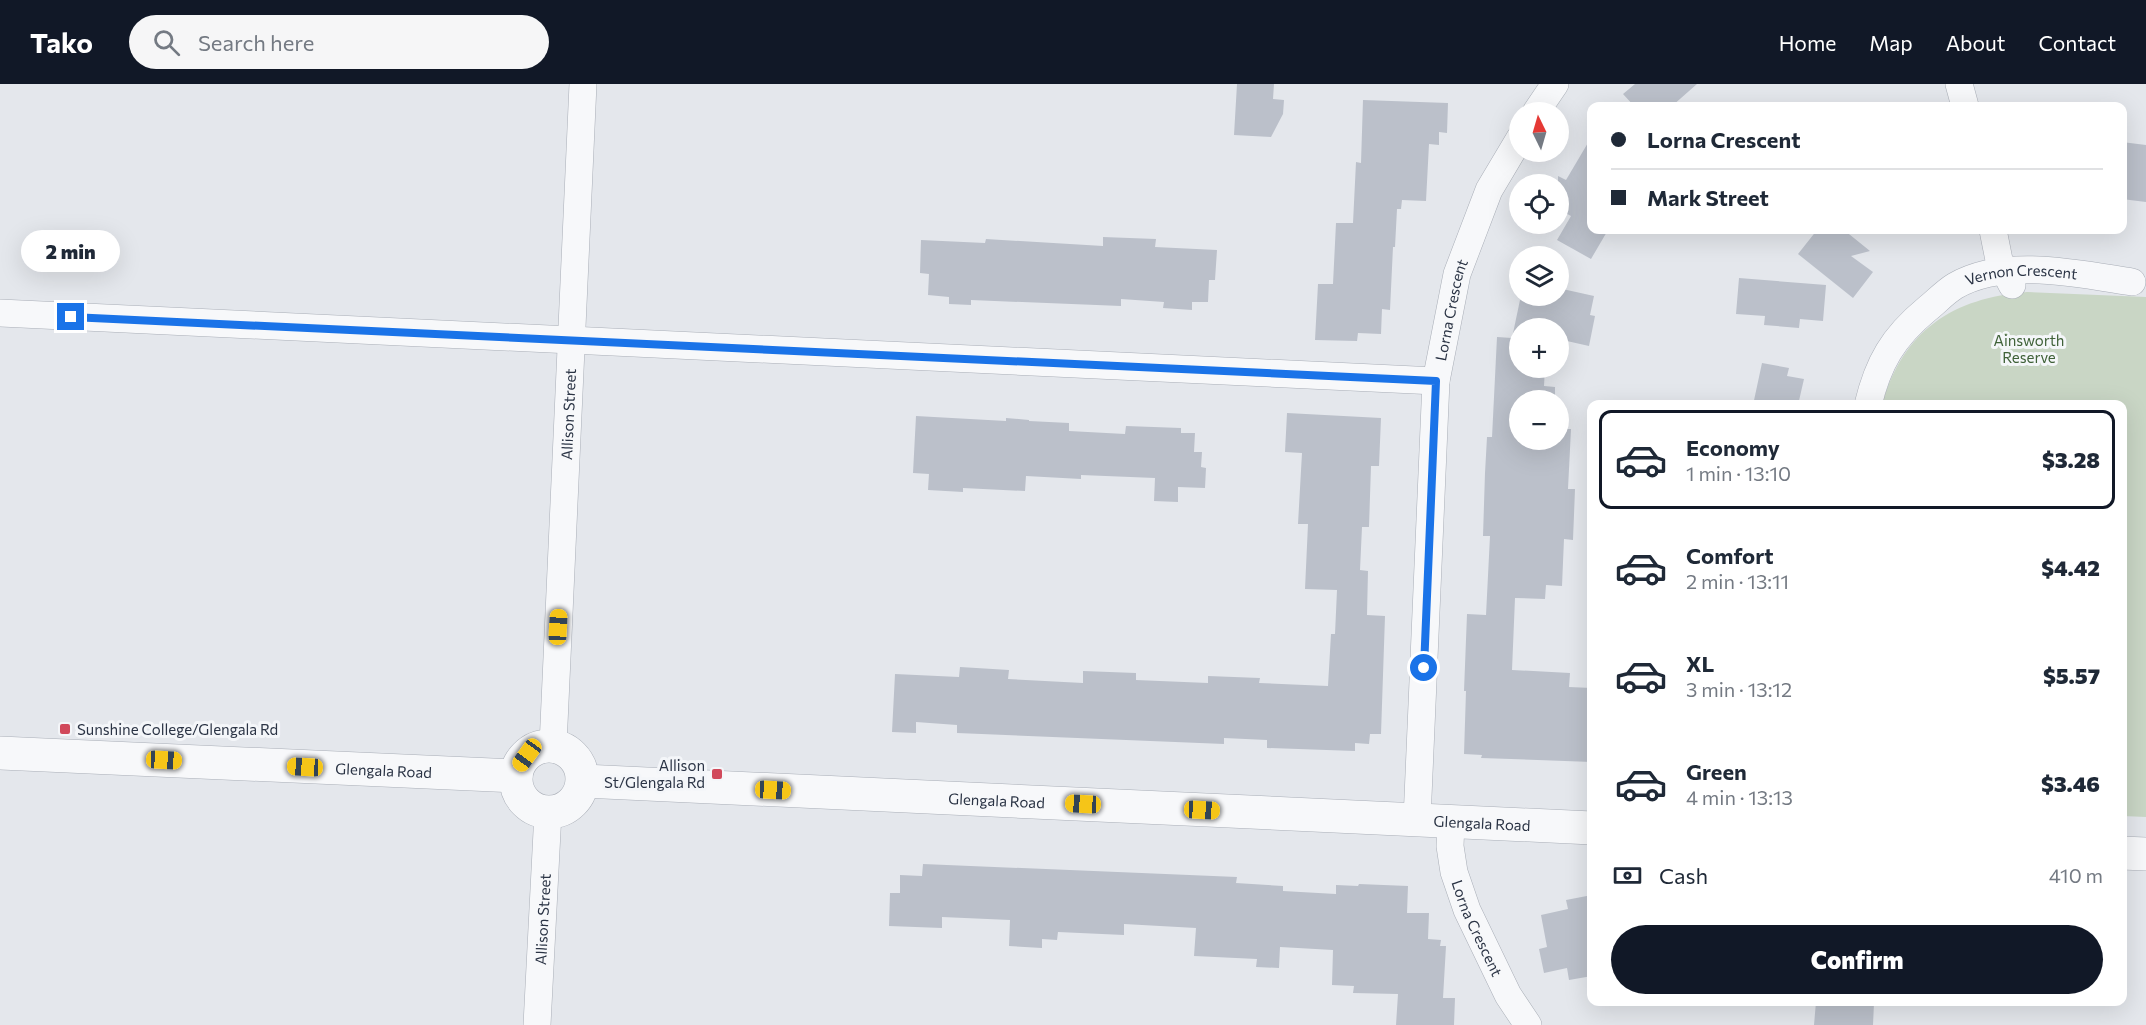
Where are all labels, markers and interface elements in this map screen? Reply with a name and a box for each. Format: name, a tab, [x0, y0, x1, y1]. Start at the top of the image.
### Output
search box	[129, 15, 549, 69]
text: Tako	[30, 25, 93, 59]
icon: search	[150, 26, 183, 59]
text: Search here	[198, 29, 314, 56]
text: Home	[1779, 30, 1836, 55]
text: Map	[1869, 30, 1913, 55]
text: About	[1946, 30, 2005, 55]
text: Contact	[2038, 30, 2116, 55]
north arrow	[1509, 102, 1569, 162]
map controls	[1509, 102, 1569, 450]
text: Lorna Crescent	[1647, 126, 1800, 153]
button: locate	[1509, 174, 1569, 234]
text: Mark Street	[1647, 184, 1769, 211]
callout: 2 min	[22, 230, 121, 272]
text: 2 min	[45, 239, 96, 263]
button: layers	[1509, 246, 1569, 306]
street label: Lorna Crescent	[1431, 256, 1471, 362]
street label: Vernon Crescent	[1963, 261, 2079, 289]
route end	[57, 303, 84, 330]
button: +	[1509, 318, 1569, 378]
park label: Ainsworth Reserve	[1994, 331, 2064, 366]
street label: Allison Street	[557, 368, 579, 460]
button: −	[1509, 390, 1569, 450]
icon: car	[1614, 433, 1668, 487]
text: Economy	[1686, 434, 1780, 461]
text: $3.28	[2042, 446, 2100, 473]
text: 1 min · 13:10	[1686, 461, 1791, 485]
icon: car	[1614, 541, 1668, 595]
text: Comfort	[1686, 542, 1774, 569]
text: $4.42	[2041, 554, 2100, 581]
text: 2 min · 13:11	[1686, 569, 1789, 593]
car	[548, 609, 568, 645]
icon: car	[1614, 649, 1668, 703]
text: XL	[1686, 650, 1714, 677]
route start	[1410, 654, 1437, 681]
text: $5.57	[2043, 662, 2100, 689]
text: 3 min · 13:12	[1686, 677, 1792, 701]
place label: Sunshine College/Glengala Rd	[77, 720, 278, 738]
marker: Sunshine College/Glengala Rd	[58, 722, 72, 736]
car	[509, 735, 545, 775]
car	[146, 750, 182, 770]
place label: Allison St/Glengala Rd	[604, 756, 705, 791]
car	[287, 757, 323, 777]
icon: car	[1614, 757, 1668, 811]
text: Green	[1686, 758, 1747, 785]
street label: Glengala Road	[335, 759, 432, 781]
marker: Allison St/Glengala Rd	[710, 767, 724, 781]
text: $3.46	[2041, 770, 2100, 797]
car	[755, 780, 791, 800]
text: 4 min · 13:13	[1686, 785, 1793, 809]
street label: Glengala Road	[948, 789, 1045, 812]
car	[1065, 794, 1101, 814]
car	[1184, 800, 1220, 820]
street label: Glengala Road	[1433, 812, 1531, 834]
icon: cash	[1611, 859, 1644, 892]
text: Cash	[1659, 862, 1708, 889]
text: 410 m	[2049, 863, 2103, 887]
street label: Allison Street	[531, 873, 554, 965]
street label: Lorna Crescent	[1448, 877, 1507, 979]
button: Confirm	[1611, 925, 2103, 994]

